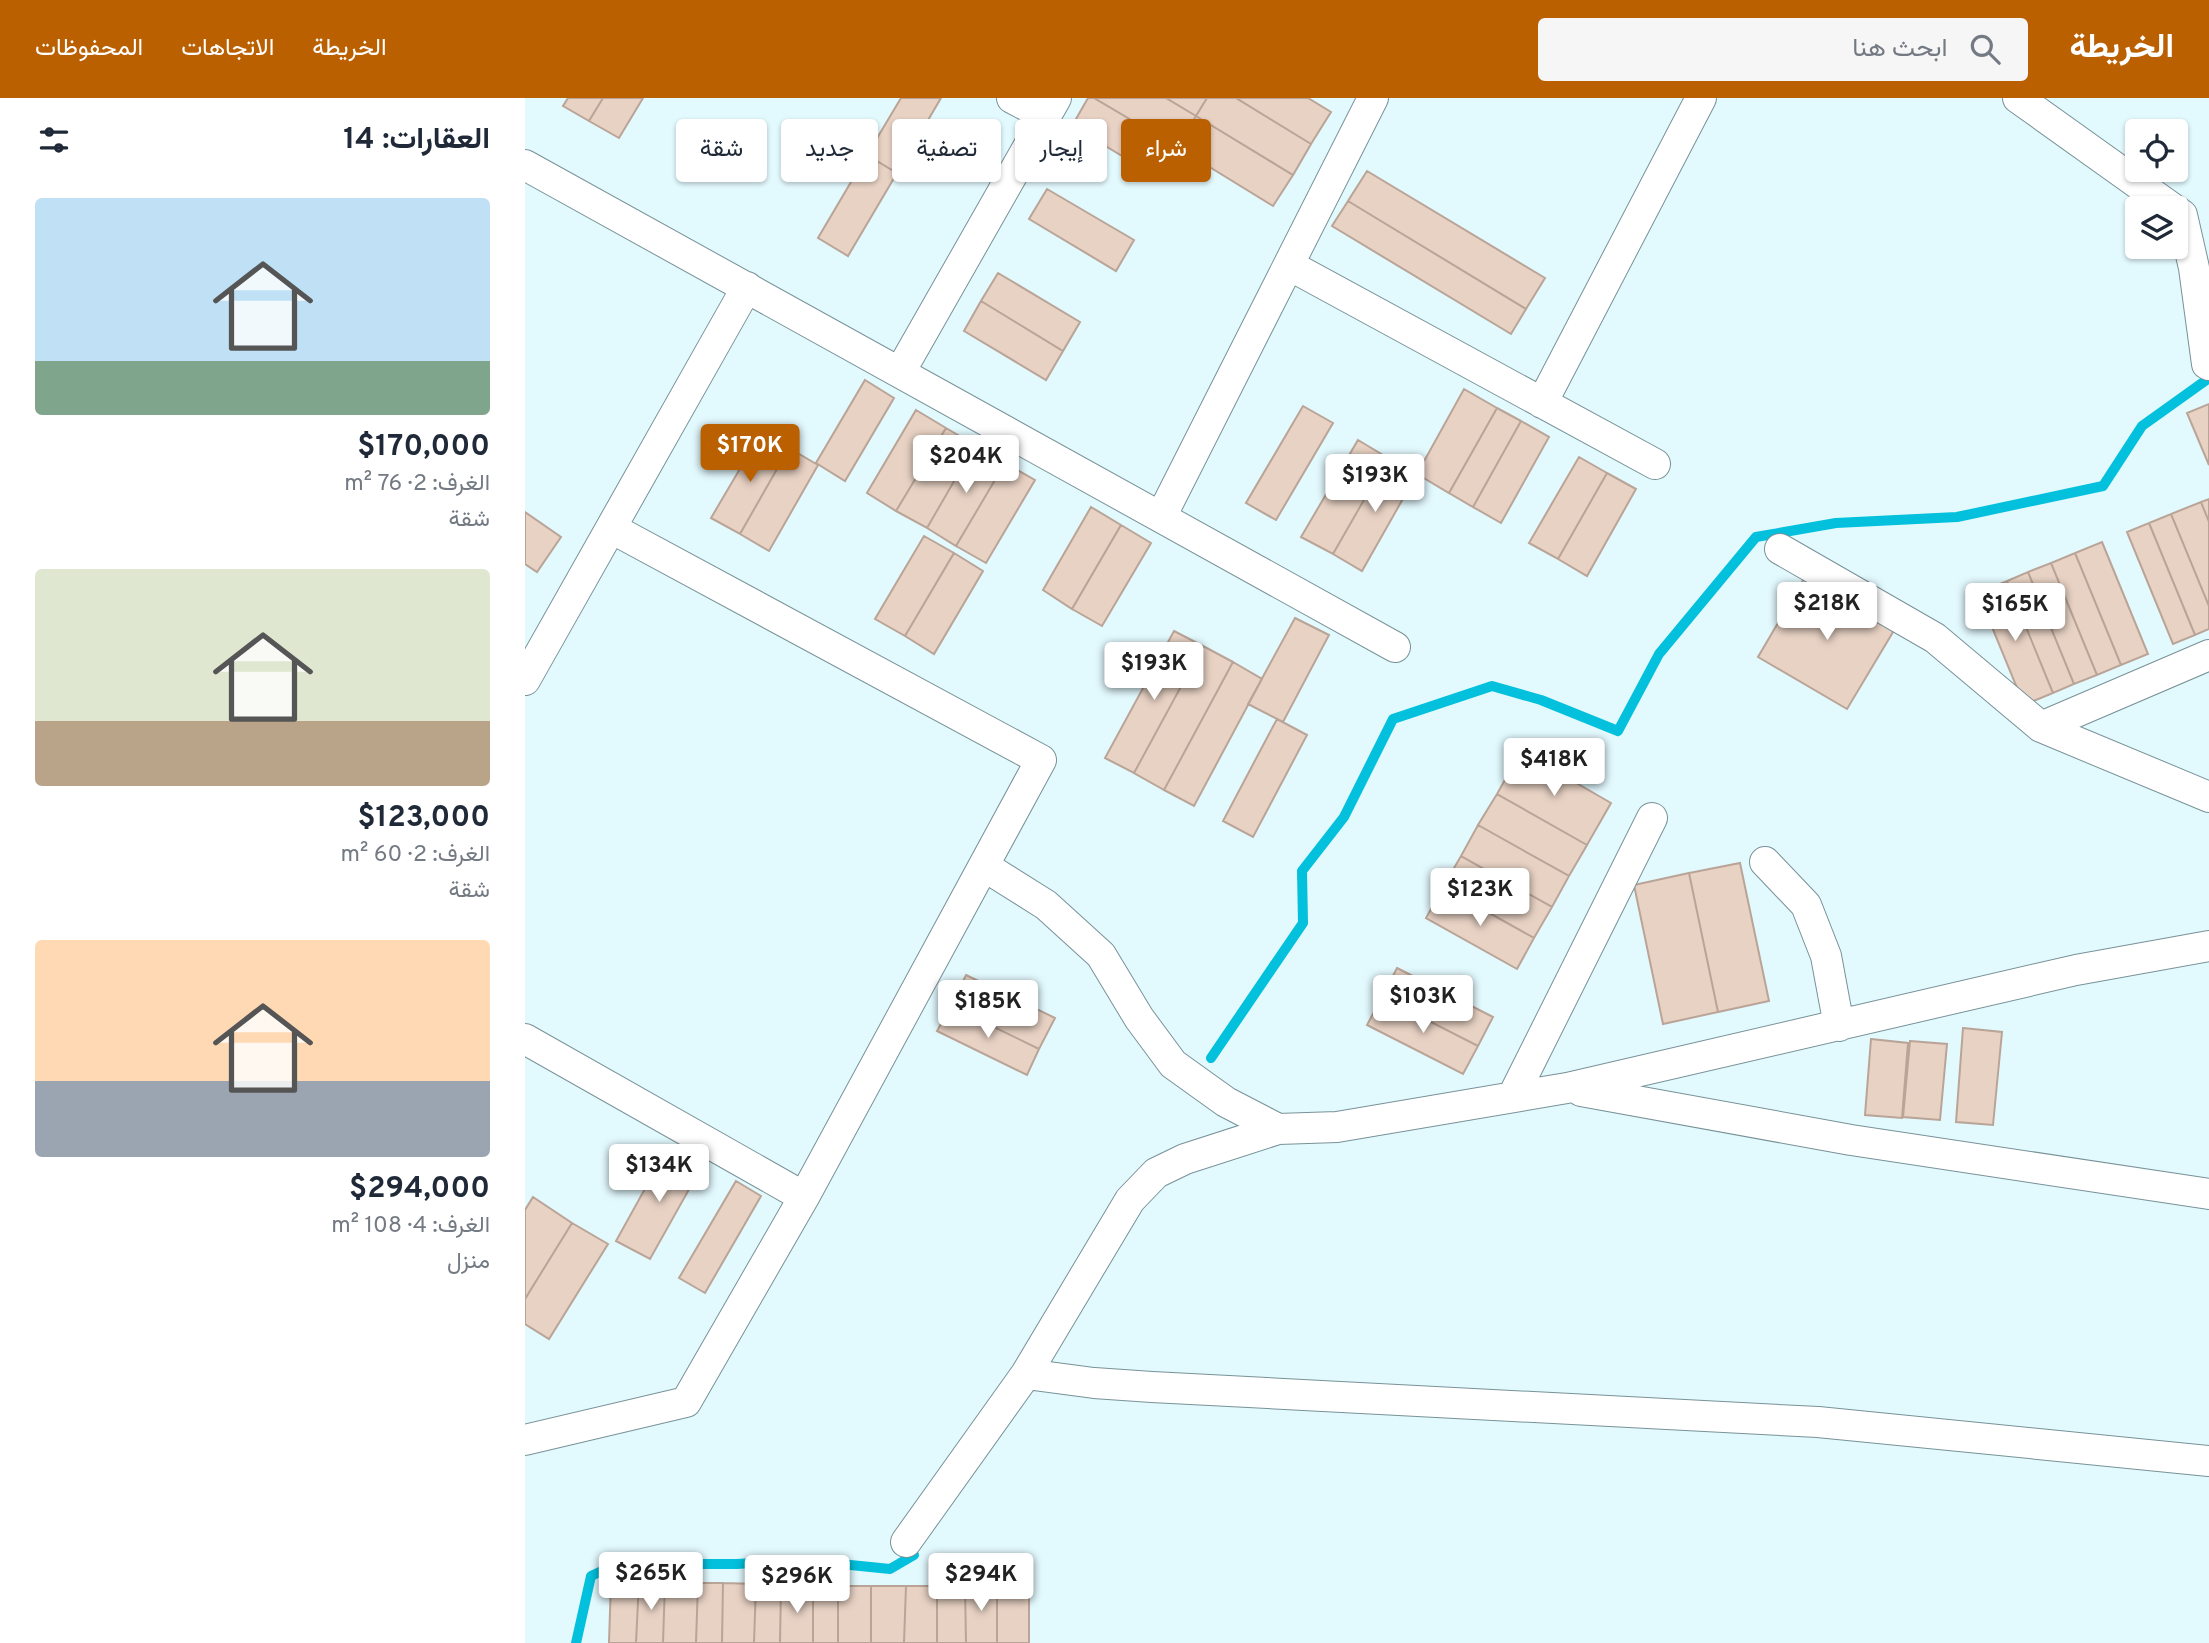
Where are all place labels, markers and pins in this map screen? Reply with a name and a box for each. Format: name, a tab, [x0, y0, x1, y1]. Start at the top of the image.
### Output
pin: $170K	[701, 424, 799, 484]
pin: $204K	[917, 436, 1015, 495]
pin: $193K	[1326, 454, 1424, 514]
pin: $218K	[1778, 582, 1876, 642]
pin: $165K	[1966, 584, 2064, 643]
pin: $193K	[1105, 642, 1203, 702]
pin: $418K	[1505, 738, 1603, 798]
pin: $123K	[1431, 868, 1529, 928]
pin: $103K	[1374, 976, 1472, 1035]
pin: $185K	[939, 981, 1037, 1040]
pin: $134K	[610, 1144, 708, 1204]
pin: $265K	[602, 1552, 700, 1612]
pin: $294K	[932, 1554, 1030, 1613]
pin: $296K	[748, 1556, 846, 1615]

